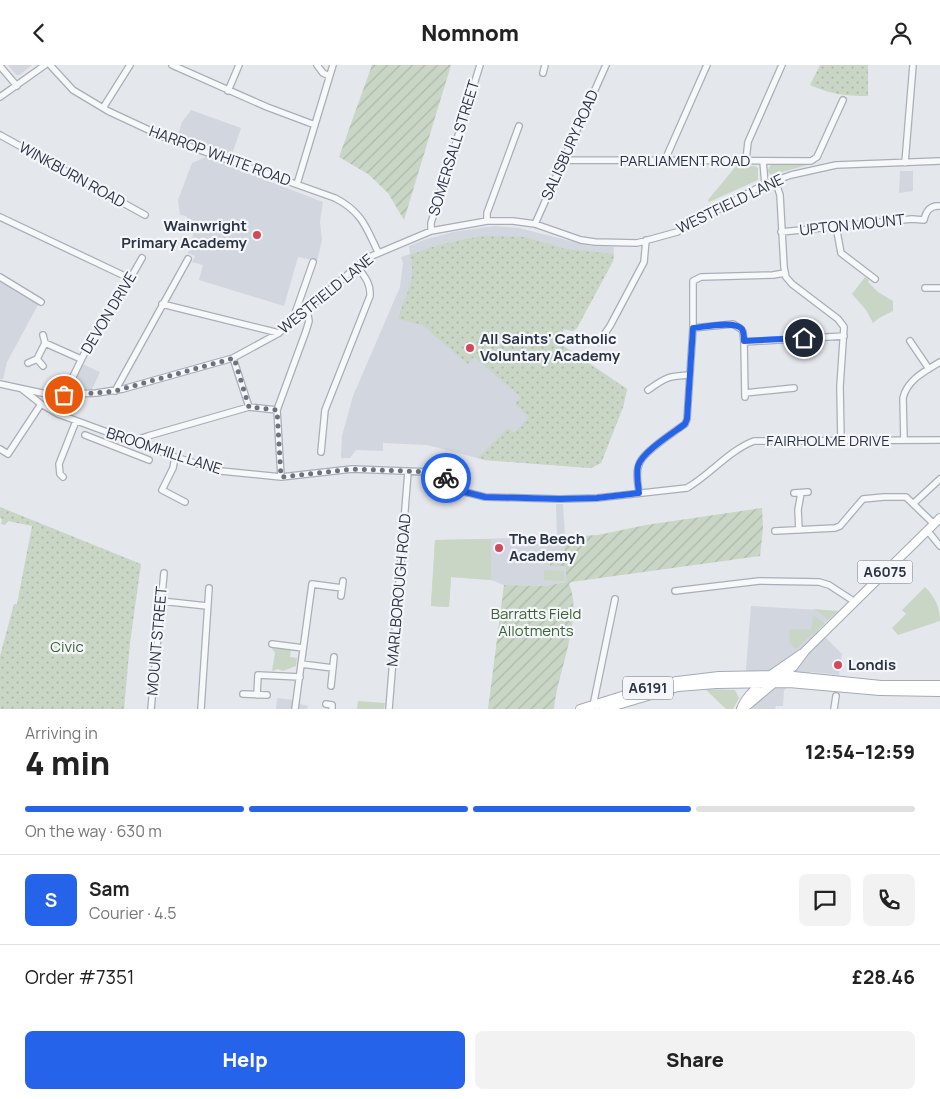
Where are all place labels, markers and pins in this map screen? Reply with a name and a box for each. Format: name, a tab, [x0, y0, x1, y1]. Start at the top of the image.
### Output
place label: Wainwright Primary Academy	[121, 215, 248, 253]
marker: Wainwright Primary Academy	[251, 229, 263, 241]
pin	[783, 317, 825, 359]
place label: All Saints' Catholic Voluntary Academy	[480, 328, 621, 366]
marker: All Saints' Catholic Voluntary Academy	[464, 342, 476, 354]
pin	[43, 374, 85, 416]
place label: The Beech Academy	[509, 528, 585, 566]
marker: The Beech Academy	[493, 542, 505, 554]
place label: Londis	[848, 654, 896, 675]
marker: Londis	[832, 659, 844, 671]

